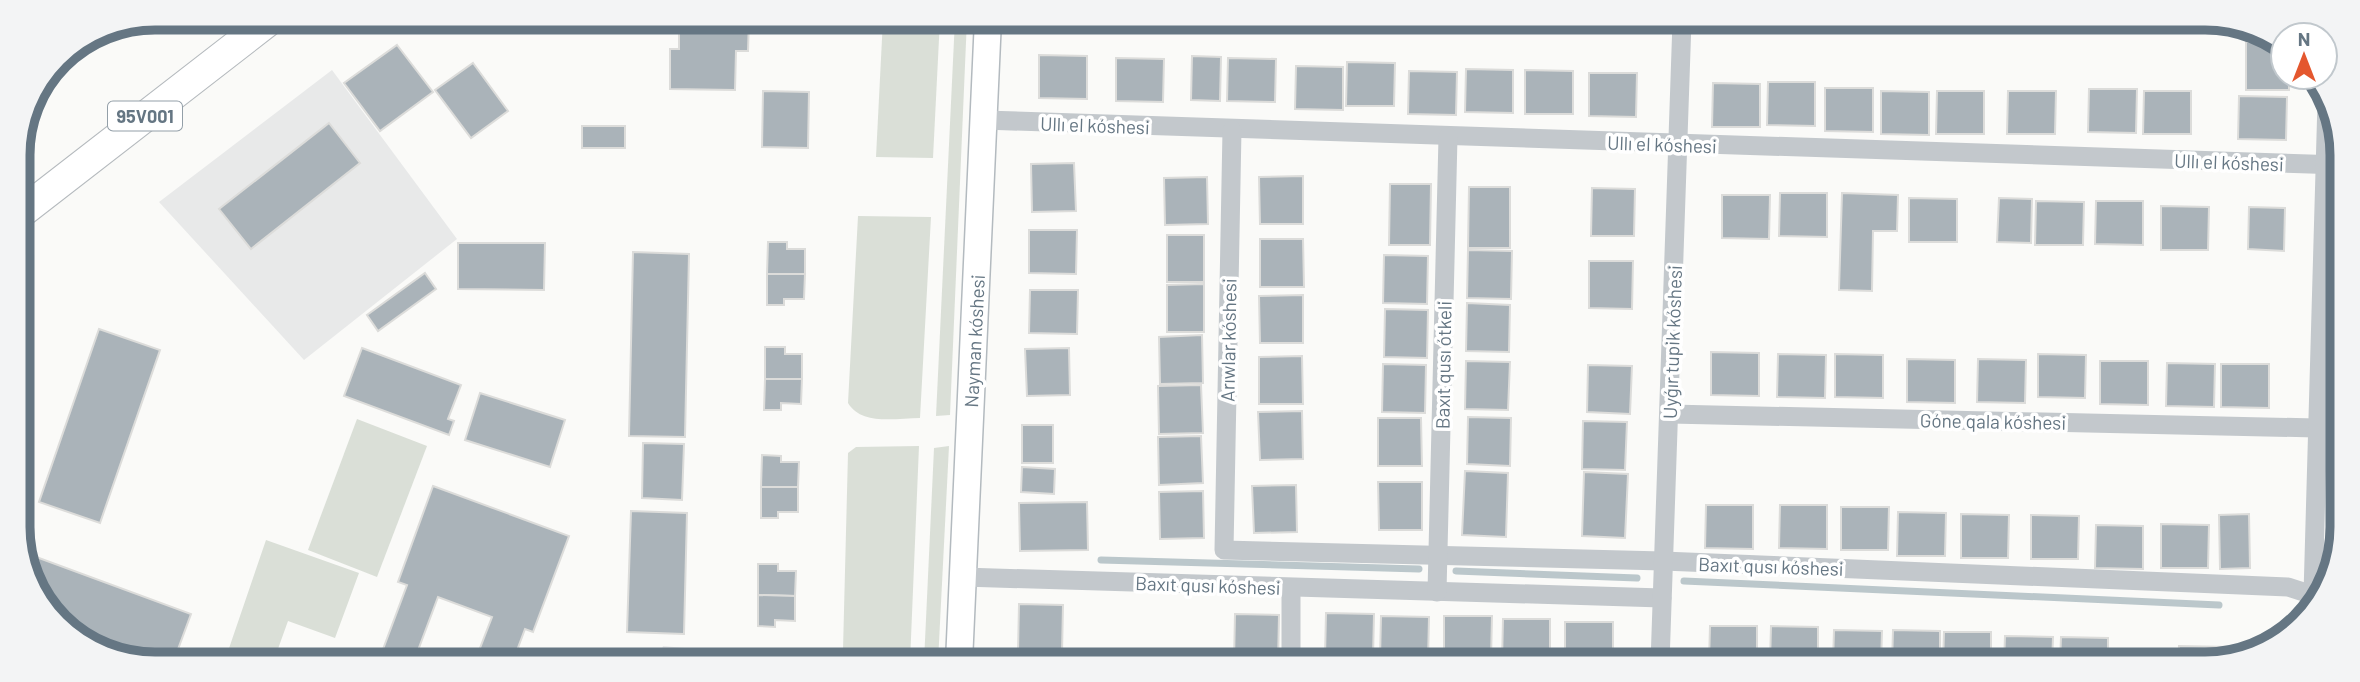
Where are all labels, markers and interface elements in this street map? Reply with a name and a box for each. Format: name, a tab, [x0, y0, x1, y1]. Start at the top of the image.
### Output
north arrow	[2269, 21, 2339, 91]
text: N	[2298, 27, 2310, 50]
road number: 95V001	[108, 102, 182, 131]
street label: Ullı el kóshesi	[1040, 112, 1150, 138]
street label: Ullı el kóshesi	[1607, 131, 1717, 157]
street label: Ullı el kóshesi	[2174, 149, 2284, 175]
street label: Uyǵır tupik kóshesi	[1658, 265, 1686, 419]
street label: Nayman kóshesi	[959, 274, 989, 408]
street label: Arıwlar kóshesi	[1215, 278, 1241, 402]
street label: Baxıt qusı ótkeli	[1430, 301, 1456, 429]
street label: Góne qala kóshesi	[1920, 408, 2066, 434]
street label: Baxıt qusı kóshesi	[1698, 552, 1844, 580]
street label: Baxıt qusı kóshesi	[1135, 571, 1281, 599]

